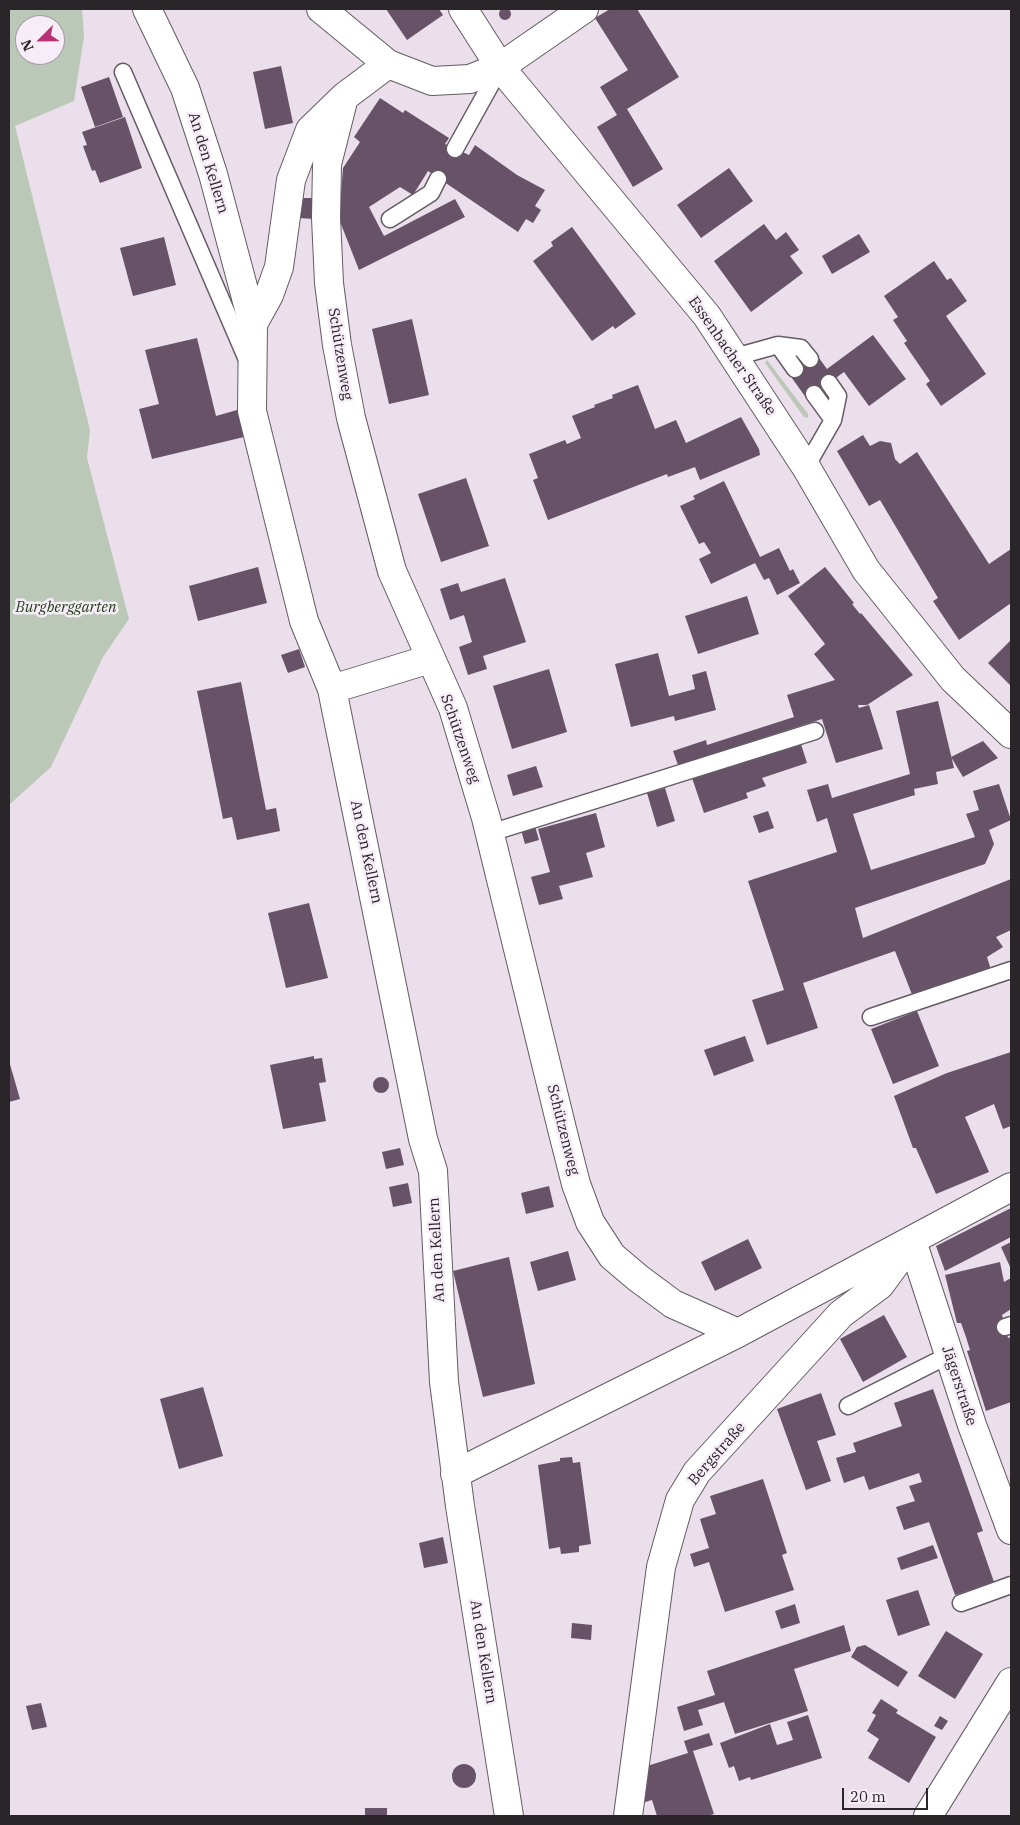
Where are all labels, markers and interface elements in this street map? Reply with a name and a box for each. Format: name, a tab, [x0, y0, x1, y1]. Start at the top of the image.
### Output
north arrow	[15, 15, 65, 65]
text: N	[17, 37, 38, 54]
street label: An den Kellern	[184, 110, 232, 216]
street label: Essenbacher Straße	[684, 293, 780, 419]
street label: Schützenweg	[324, 307, 356, 401]
park label: Burgberggarten	[16, 599, 116, 617]
street label: Schützenweg	[436, 692, 484, 786]
street label: An den Kellern	[346, 799, 386, 905]
street label: Schützenweg	[543, 1083, 583, 1177]
street label: An den Kellern	[425, 1197, 449, 1303]
street label: Jägerstraße	[938, 1344, 980, 1428]
street label: Bergstraße	[685, 1419, 749, 1489]
street label: An den Kellern	[466, 1599, 500, 1705]
scale bar	[845, 1778, 931, 1810]
text: 20 m	[850, 1787, 886, 1806]

